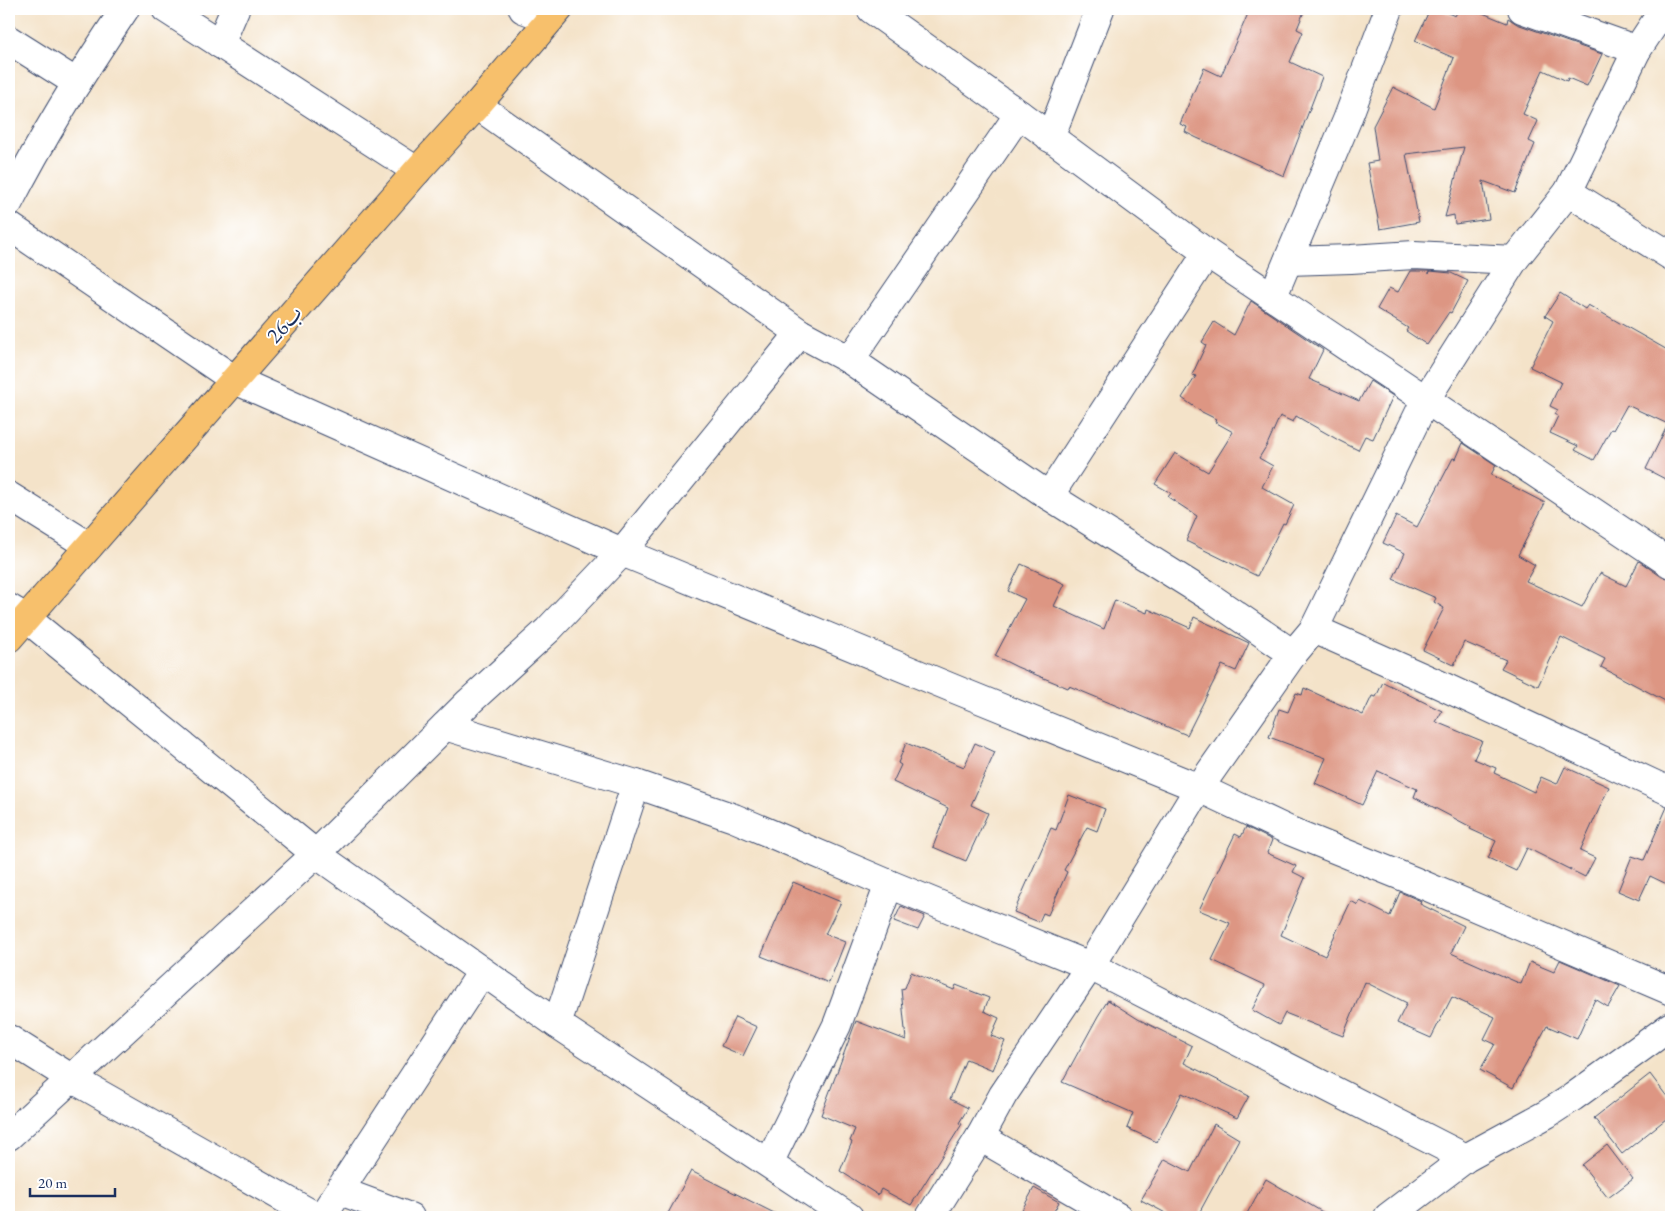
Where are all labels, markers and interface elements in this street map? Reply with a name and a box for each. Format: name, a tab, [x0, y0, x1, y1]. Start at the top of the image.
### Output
street label: 26ب	[259, 299, 309, 349]
scale bar	[30, 1166, 115, 1198]
text: 20 m	[38, 1173, 67, 1192]

